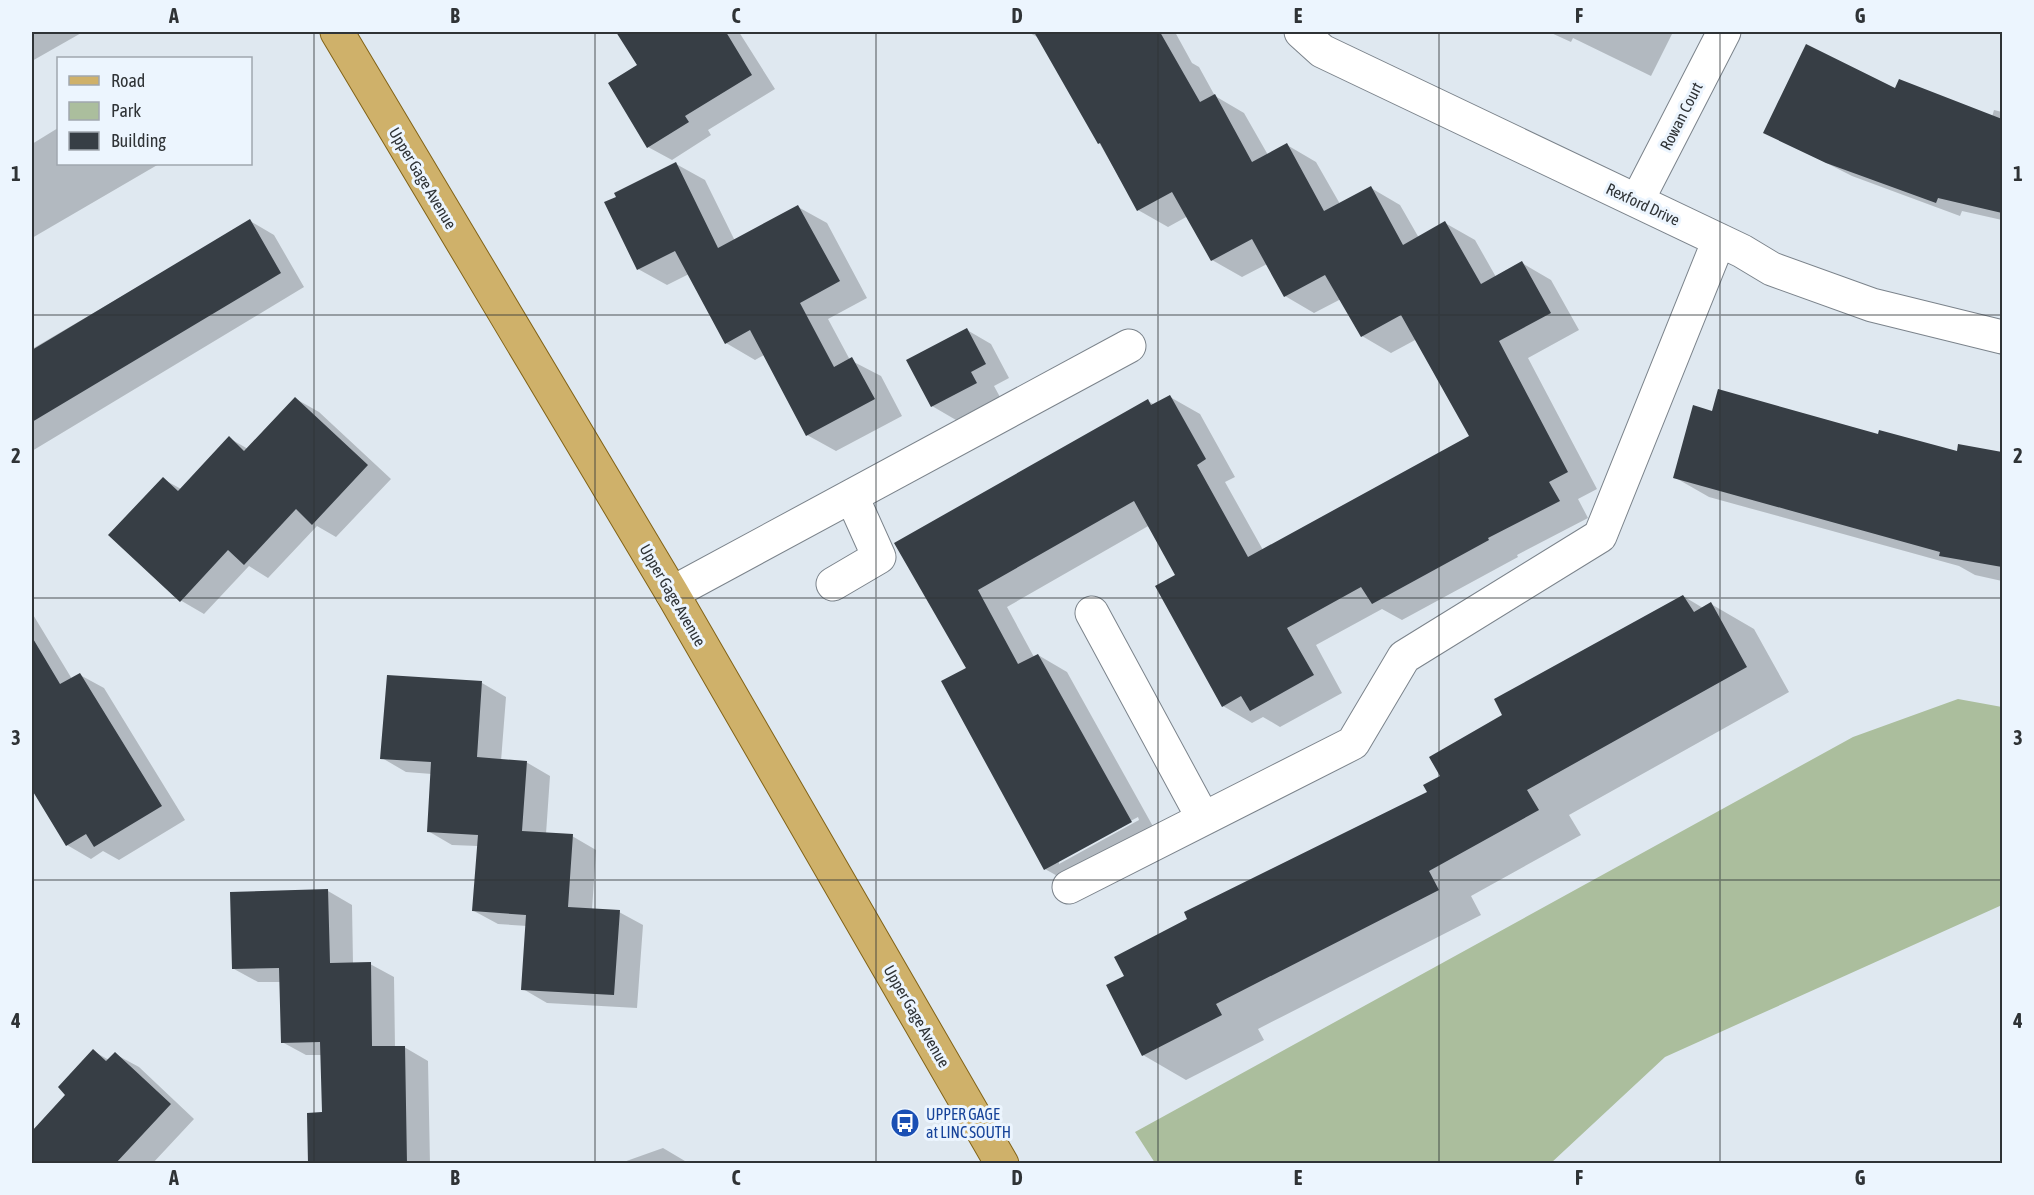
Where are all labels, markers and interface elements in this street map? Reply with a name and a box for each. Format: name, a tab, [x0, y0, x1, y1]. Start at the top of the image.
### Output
text: A	[168, 4, 179, 27]
text: B	[450, 4, 460, 27]
text: C	[732, 4, 741, 27]
text: D	[1011, 4, 1023, 27]
text: E	[1294, 4, 1303, 27]
text: F	[1575, 4, 1583, 27]
text: G	[1855, 4, 1866, 27]
legend	[57, 57, 252, 165]
text: Road	[111, 70, 145, 91]
street label: Rowan Court	[1656, 79, 1706, 153]
text: Park	[111, 100, 141, 121]
street label: Upper Gage Avenue	[385, 124, 460, 232]
text: Building	[111, 130, 166, 151]
text: 1	[11, 162, 21, 185]
text: 1	[2013, 162, 2023, 185]
street label: Rexford Drive	[1603, 179, 1683, 229]
text: 2	[11, 444, 21, 467]
text: 2	[2013, 444, 2023, 467]
street label: Upper Gage Avenue	[636, 541, 710, 650]
text: 3	[11, 726, 21, 749]
text: 3	[2013, 726, 2023, 749]
street label: Upper Gage Avenue	[880, 962, 954, 1071]
text: 4	[10, 1009, 21, 1032]
text: 4	[2012, 1009, 2023, 1032]
place label: UPPER GAGE at LINC SOUTH	[926, 1105, 1011, 1141]
bus stop icon: UPPER GAGE at LINC SOUTH	[889, 1107, 921, 1139]
text: A	[168, 1166, 179, 1189]
text: B	[450, 1166, 460, 1189]
text: C	[732, 1166, 741, 1189]
text: D	[1011, 1166, 1023, 1189]
text: E	[1294, 1166, 1303, 1189]
text: F	[1575, 1166, 1583, 1189]
text: G	[1855, 1166, 1866, 1189]

